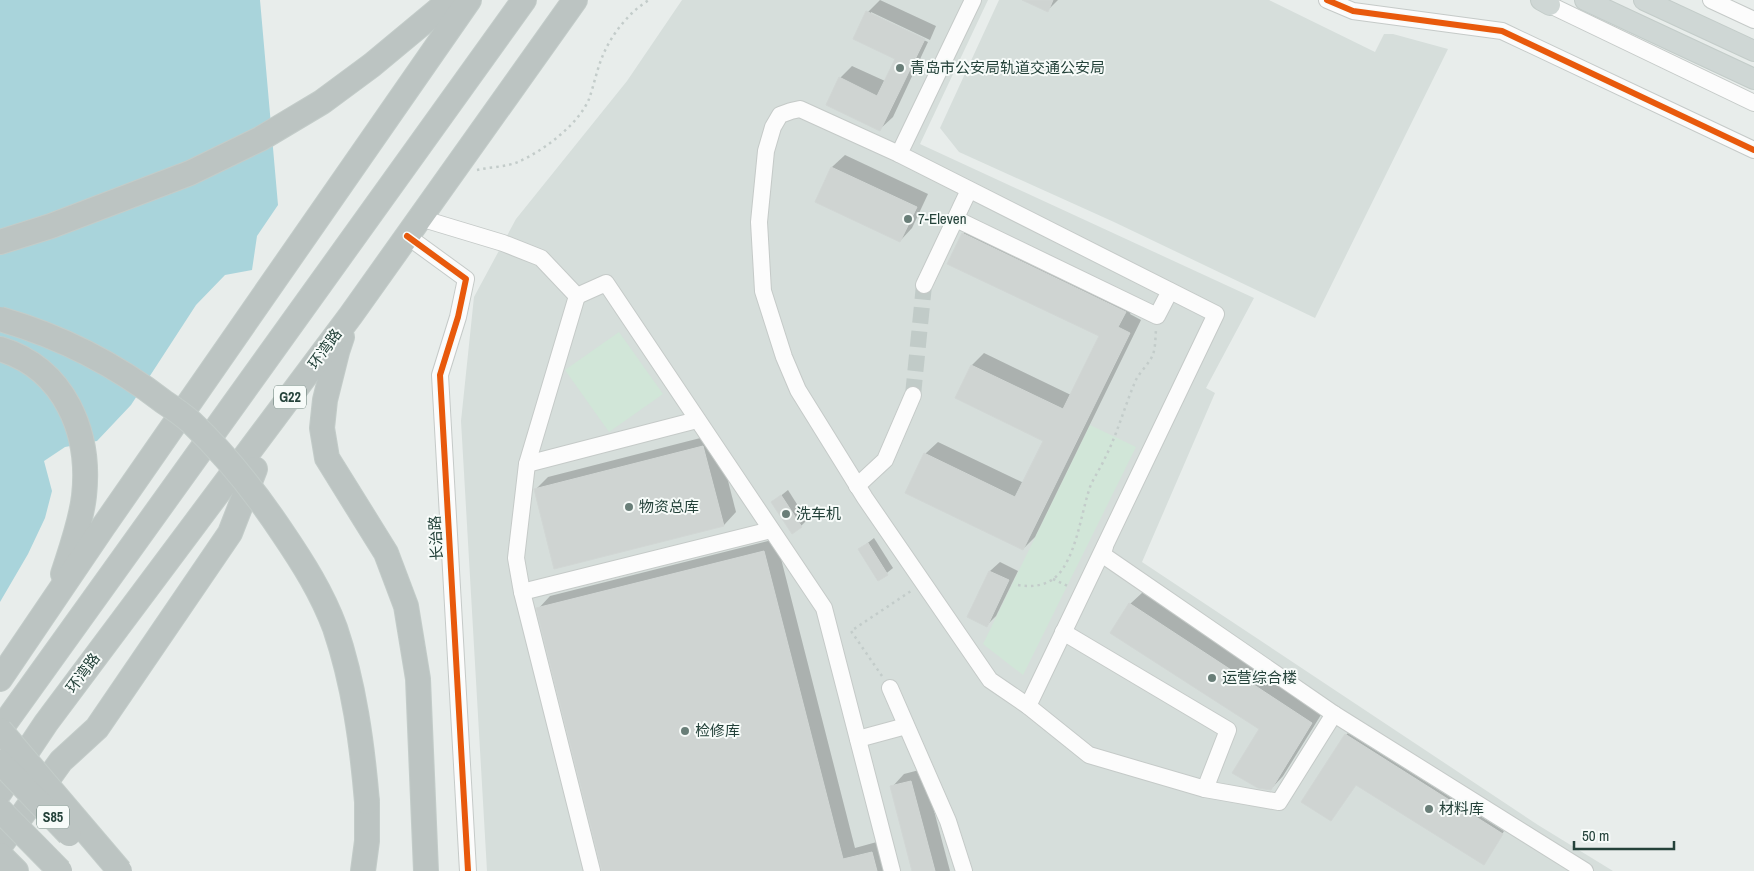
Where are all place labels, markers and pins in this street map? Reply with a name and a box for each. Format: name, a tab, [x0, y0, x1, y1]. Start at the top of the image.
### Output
place label: 青岛市公安局轨道交通公安局	[910, 57, 1105, 78]
marker: 青岛市公安局轨道交通公安局	[894, 62, 906, 74]
place label: 7-Eleven	[918, 208, 967, 229]
marker: 7-Eleven	[902, 213, 914, 225]
place label: 物资总库	[639, 496, 699, 517]
marker: 物资总库	[623, 501, 635, 513]
place label: 洗车机	[796, 503, 841, 524]
marker: 洗车机	[780, 508, 792, 520]
place label: 运营综合楼	[1222, 667, 1297, 688]
marker: 运营综合楼	[1206, 672, 1218, 684]
place label: 检修库	[695, 720, 740, 741]
marker: 检修库	[679, 725, 691, 737]
place label: 材料库	[1439, 798, 1484, 819]
marker: 材料库	[1423, 803, 1435, 815]

